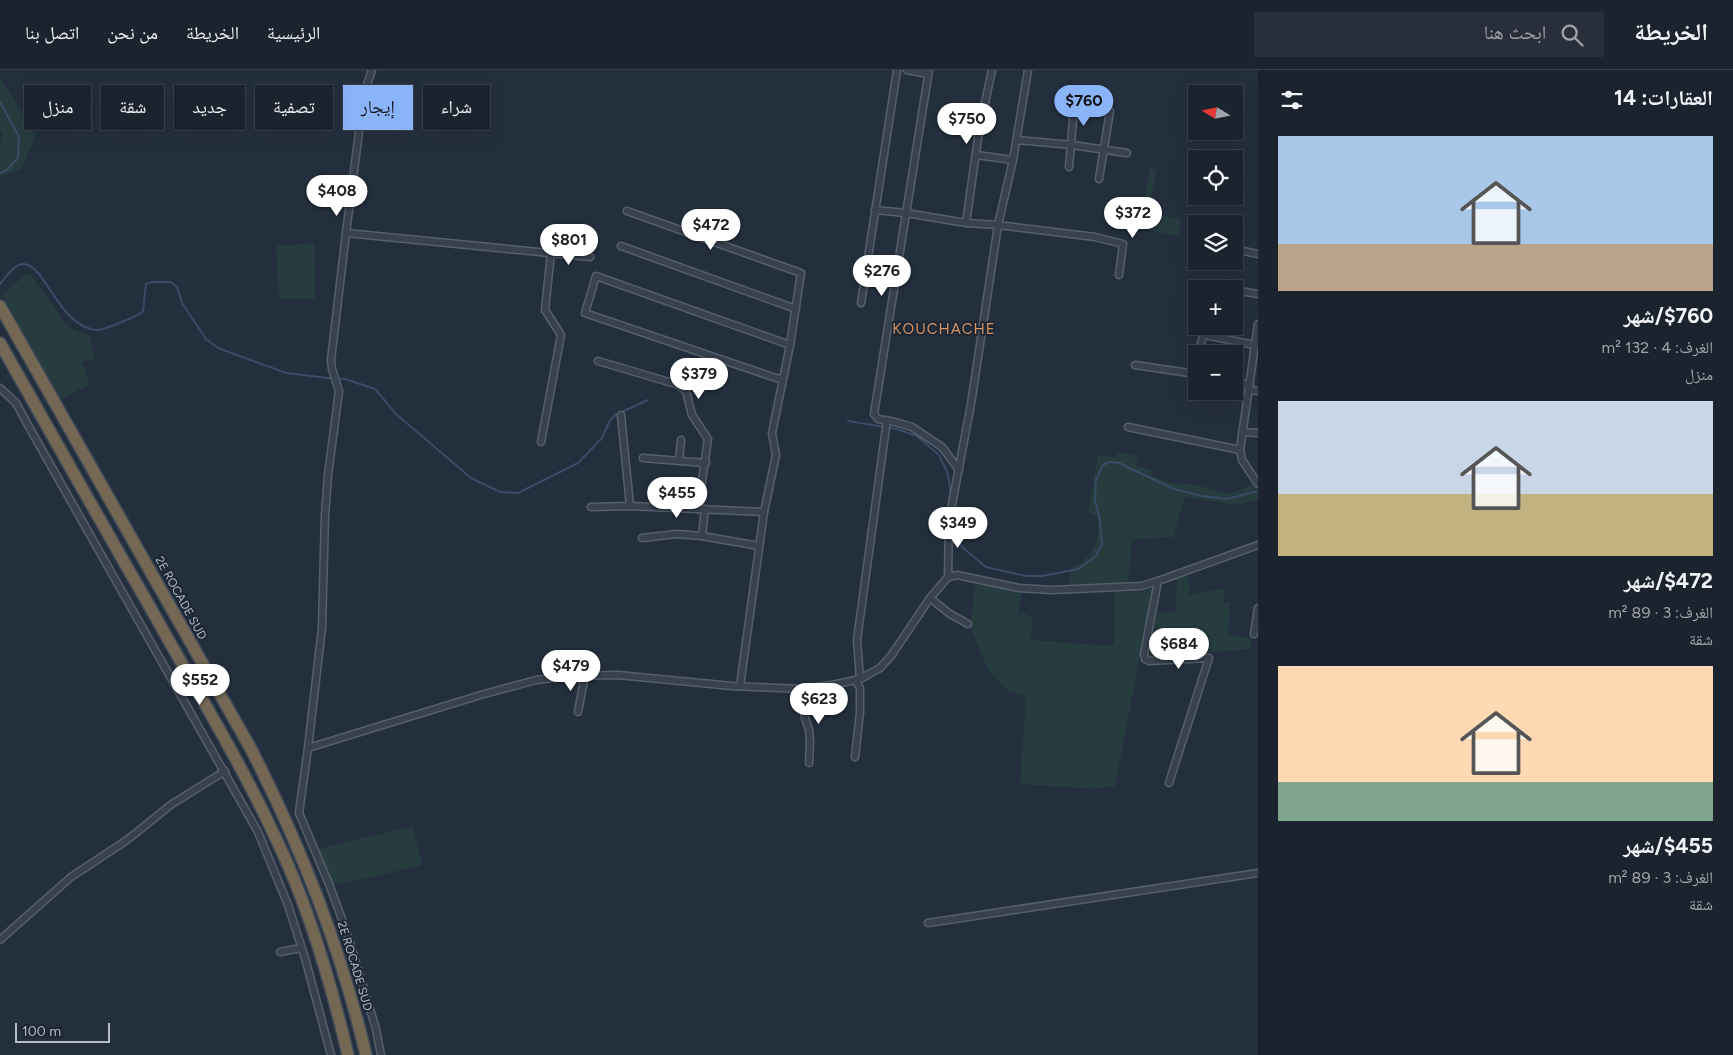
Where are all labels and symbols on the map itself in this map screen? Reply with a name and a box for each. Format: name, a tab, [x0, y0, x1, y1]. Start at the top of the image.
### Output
pin: $760	[1054, 85, 1114, 127]
north arrow	[1188, 85, 1242, 140]
pin: $750	[937, 102, 997, 145]
pin: $408	[307, 174, 367, 217]
pin: $372	[1103, 196, 1163, 239]
pin: $472	[681, 208, 741, 251]
pin: $801	[539, 224, 599, 266]
pin: $276	[852, 254, 912, 297]
district label: KOUCHACHE	[892, 320, 996, 338]
pin: $379	[669, 358, 729, 400]
pin: $455	[647, 476, 707, 519]
pin: $349	[928, 506, 988, 549]
street label: 2E ROCADE SUD	[152, 554, 210, 642]
pin: $684	[1149, 628, 1209, 670]
pin: $479	[541, 650, 601, 692]
pin: $552	[170, 664, 230, 706]
pin: $623	[789, 682, 849, 725]
street label: 2E ROCADE SUD	[335, 920, 375, 1012]
scale bar	[15, 1020, 110, 1043]

